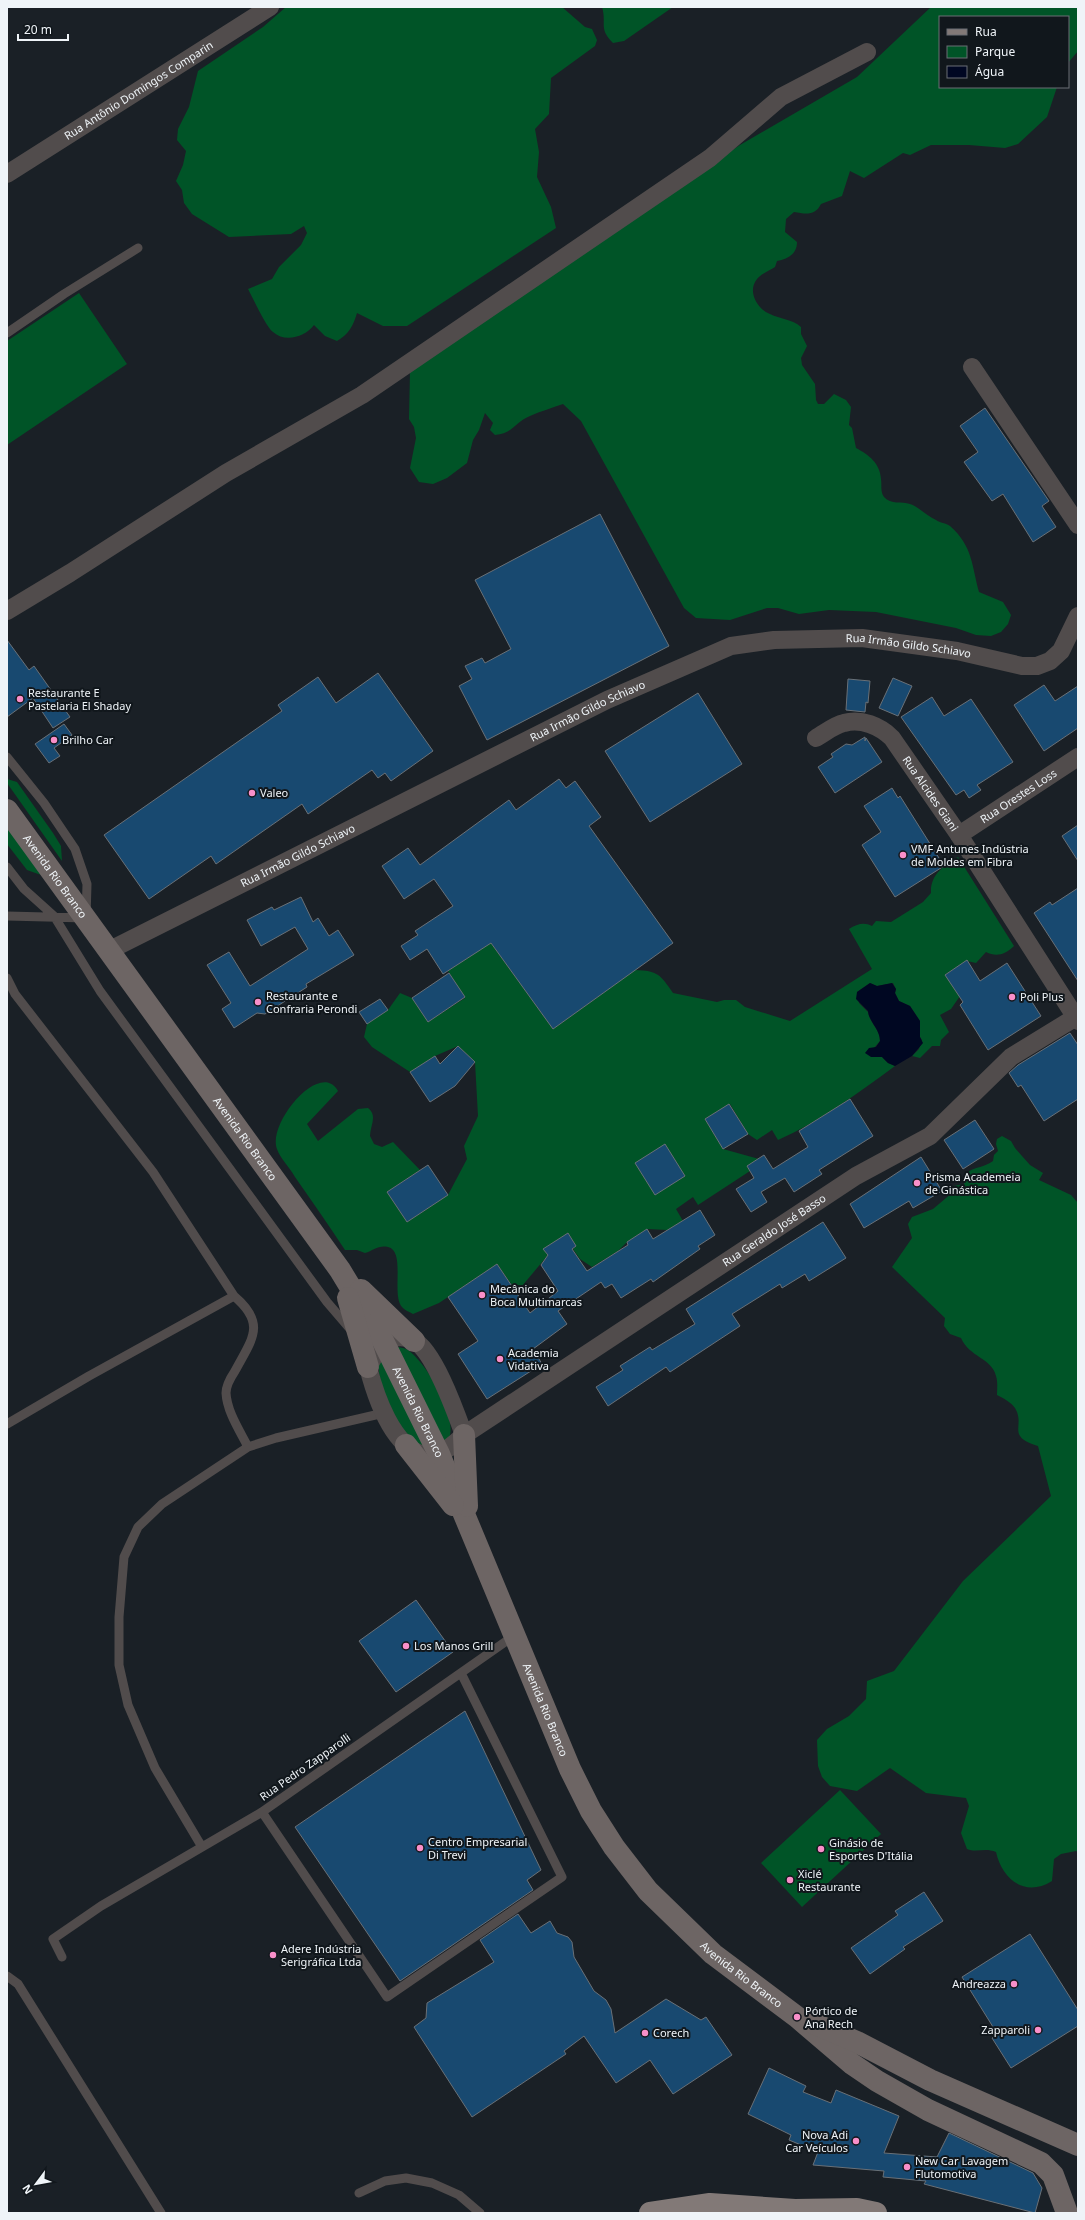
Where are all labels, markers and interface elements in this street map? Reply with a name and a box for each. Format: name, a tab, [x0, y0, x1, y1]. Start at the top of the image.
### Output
scale bar	[18, 16, 68, 42]
legend	[939, 16, 1069, 88]
text: 20 m	[24, 21, 52, 38]
text: Rua	[975, 23, 997, 40]
street label: Rua Antônio Domingos Comparin	[61, 37, 216, 143]
text: Parque	[975, 43, 1016, 60]
text: Água	[975, 63, 1004, 80]
street label: Rua Irmão Gildo Schiavo	[846, 630, 973, 661]
street label: Rua Irmão Gildo Schiavo	[527, 676, 648, 745]
place label: Restaurante E Pastelaria El Shaday	[28, 685, 131, 713]
marker: Restaurante E Pastelaria El Shaday	[15, 694, 25, 704]
place label: Brilho Car	[62, 732, 114, 747]
marker: Brilho Car	[49, 735, 59, 745]
street label: Rua Alcides Giani	[899, 753, 962, 834]
street label: Rua Orestes Loss	[977, 765, 1059, 826]
place label: Valeo	[260, 785, 289, 800]
marker: Valeo	[247, 788, 257, 798]
street label: Rua Irmão Gildo Schiavo	[238, 820, 358, 890]
street label: Avenida Rio Branco	[20, 831, 91, 921]
place label: VMF Antunes Indústria de Moldes em Fibra	[911, 841, 1029, 869]
marker: VMF Antunes Indústria de Moldes em Fibra	[898, 850, 908, 860]
place label: Restaurante e Confraria Perondi	[266, 988, 357, 1016]
place label: Poli Plus	[1020, 989, 1063, 1004]
marker: Poli Plus	[1007, 992, 1017, 1002]
marker: Restaurante e Confraria Perondi	[253, 997, 263, 1007]
street label: Avenida Rio Branco	[210, 1094, 281, 1184]
place label: Prisma Academeia de Ginástica	[925, 1169, 1021, 1197]
marker: Prisma Academeia de Ginástica	[912, 1178, 922, 1188]
street label: Rua Geraldo José Basso	[719, 1190, 829, 1269]
place label: Mecânica do Boca Multimarcas	[490, 1281, 582, 1309]
marker: Mecânica do Boca Multimarcas	[477, 1290, 487, 1300]
place label: Academia Vidativa	[508, 1345, 559, 1373]
marker: Academia Vidativa	[495, 1354, 505, 1364]
street label: Avenida Rio Branco	[390, 1364, 448, 1460]
place label: Los Manos Grill	[414, 1638, 493, 1653]
marker: Los Manos Grill	[401, 1641, 411, 1651]
street label: Avenida Rio Branco	[520, 1661, 572, 1759]
street label: Rua Pedro Zapparolli	[256, 1730, 353, 1804]
place label: Centro Empresarial Di Trevi	[428, 1834, 527, 1862]
place label: Ginásio de Esportes D'Itália	[829, 1835, 913, 1863]
marker: Centro Empresarial Di Trevi	[415, 1843, 425, 1853]
marker: Ginásio de Esportes D'Itália	[816, 1844, 826, 1854]
place label: Xiclé Restaurante	[798, 1866, 861, 1894]
marker: Xiclé Restaurante	[785, 1875, 795, 1885]
street label: Avenida Rio Branco	[697, 1938, 786, 2011]
place label: Adere Indústria Serigráfica Ltda	[281, 1941, 362, 1969]
marker: Adere Indústria Serigráfica Ltda	[268, 1950, 278, 1960]
place label: Andreazza	[952, 1976, 1006, 1991]
marker: Andreazza	[1009, 1979, 1019, 1989]
place label: Pórtico de Ana Rech	[805, 2003, 857, 2031]
marker: Pórtico de Ana Rech	[792, 2012, 802, 2022]
place label: Zapparoli	[981, 2022, 1030, 2037]
place label: Corech	[653, 2025, 689, 2040]
marker: Zapparoli	[1033, 2025, 1043, 2035]
marker: Corech	[640, 2028, 650, 2038]
place label: Nova Adi Car Veículos	[785, 2127, 848, 2155]
marker: Nova Adi Car Veículos	[851, 2136, 861, 2146]
place label: New Car Lavagem Flutomotiva	[915, 2153, 1008, 2181]
marker: New Car Lavagem Flutomotiva	[902, 2162, 912, 2172]
north arrow	[16, 2164, 56, 2204]
text: N	[18, 2182, 36, 2197]

